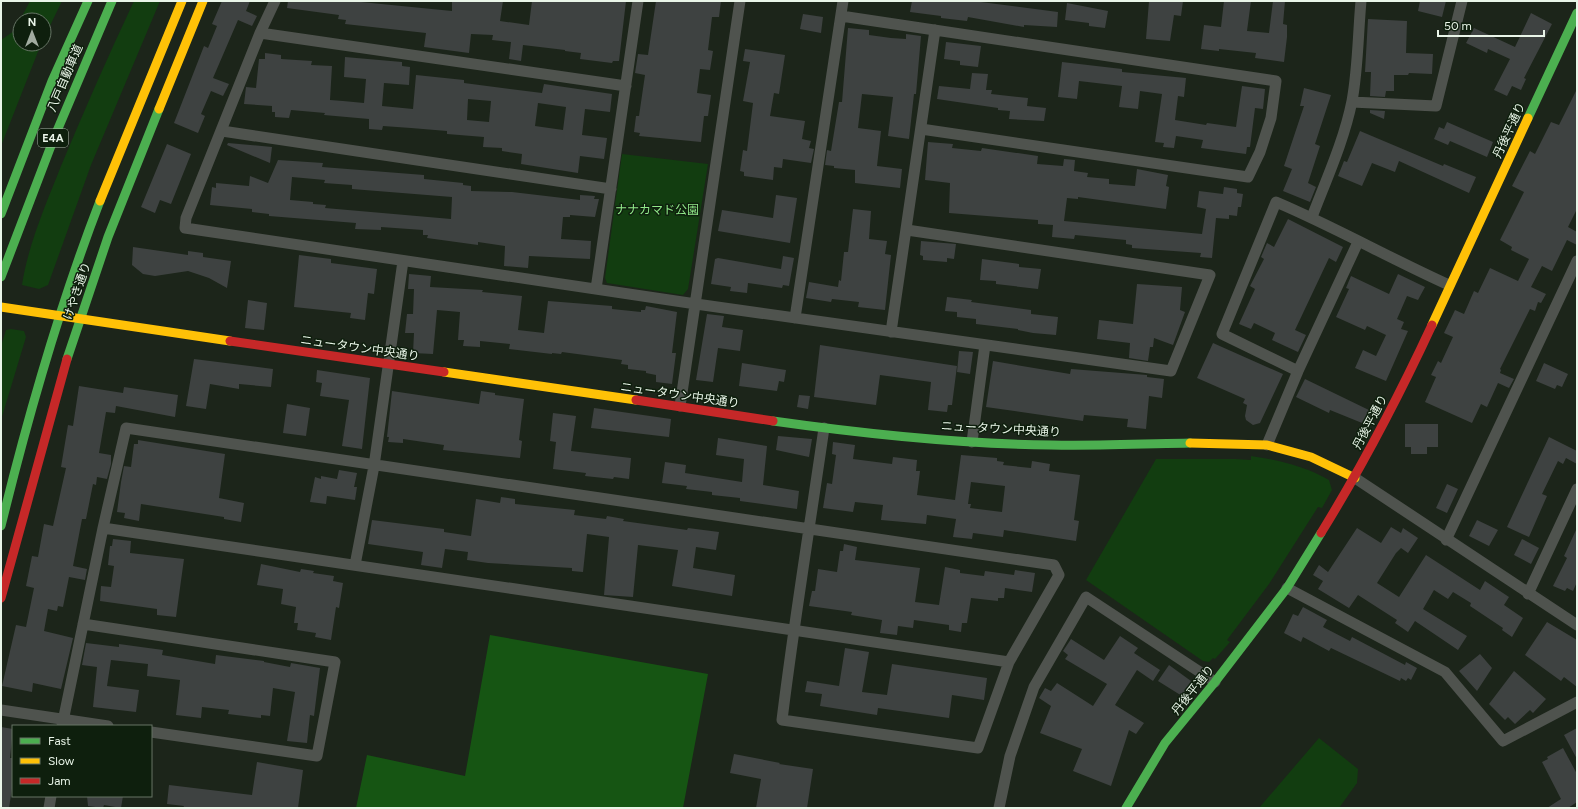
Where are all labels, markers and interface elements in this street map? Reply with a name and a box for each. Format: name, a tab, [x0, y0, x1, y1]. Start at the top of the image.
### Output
north arrow	[12, 12, 52, 52]
scale bar	[1438, 12, 1544, 38]
text: N	[28, 16, 36, 29]
text: 50 m	[1444, 19, 1472, 33]
street label: 八戸自動車道	[44, 42, 86, 114]
street label: 丹後平通り	[1490, 100, 1528, 160]
road number: E4A	[38, 129, 68, 147]
park label: ナナカマド公園	[615, 203, 699, 217]
street label: けやき通り	[61, 260, 93, 322]
street label: ニュータウン中央通り	[300, 333, 420, 363]
street label: ニュータウン中央通り	[620, 380, 740, 410]
street label: 丹後平通り	[1350, 392, 1390, 452]
street label: ニュータウン中央通り	[941, 419, 1061, 439]
street label: 丹後平通り	[1169, 662, 1217, 718]
legend	[12, 725, 152, 797]
text: Fast	[48, 734, 71, 748]
text: Slow	[48, 754, 75, 768]
text: Jam	[48, 774, 71, 788]

